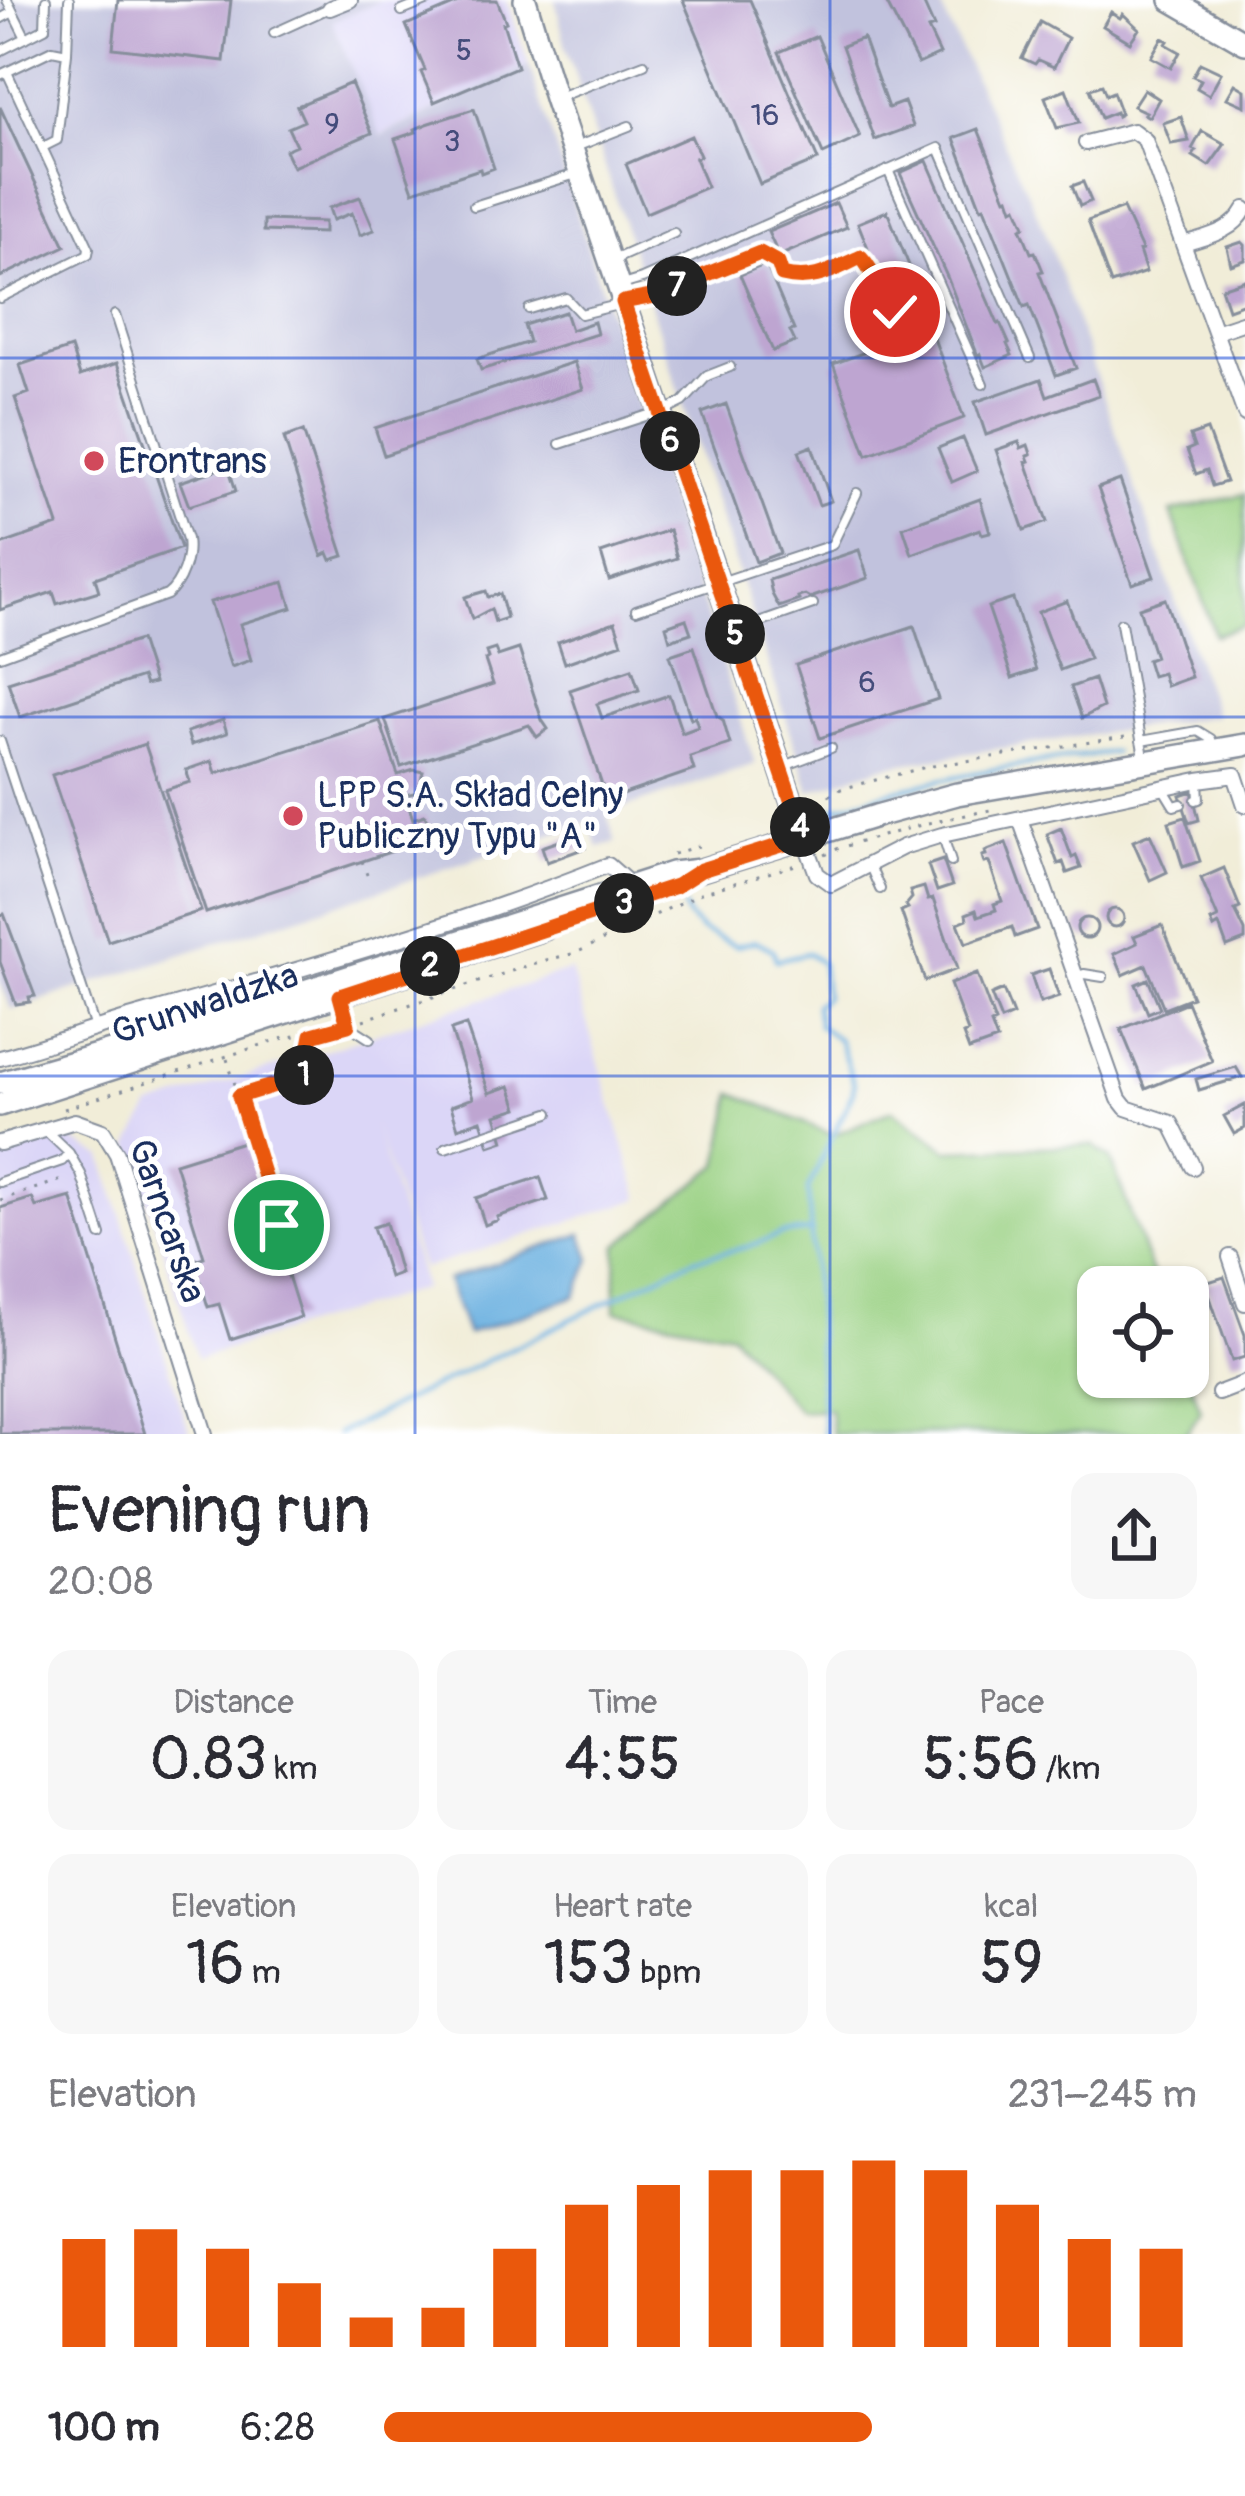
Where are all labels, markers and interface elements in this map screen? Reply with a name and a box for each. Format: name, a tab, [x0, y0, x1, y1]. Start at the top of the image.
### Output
house number: 5	[456, 32, 472, 69]
house number: 16	[750, 97, 780, 134]
house number: 9	[324, 106, 340, 143]
house number: 3	[444, 123, 460, 160]
pin: 7	[647, 256, 707, 316]
pin	[844, 261, 946, 363]
text: 7	[668, 265, 686, 306]
icon: check	[862, 279, 928, 345]
pin: 6	[640, 411, 700, 471]
text: 6	[660, 420, 680, 461]
place label: Erontrans	[118, 439, 267, 484]
marker: Erontrans	[81, 448, 107, 474]
pin: 5	[705, 604, 765, 664]
text: 5	[726, 613, 744, 654]
house number: 6	[858, 664, 876, 701]
place label: LPP S.A. Skład Celny Publiczny Typu "A"	[317, 773, 623, 859]
pin: 4	[770, 797, 830, 857]
marker: LPP S.A. Skład Celny Publiczny Typu "A"	[280, 803, 306, 829]
text: 4	[790, 806, 810, 847]
pin: 3	[594, 873, 654, 933]
text: 3	[615, 882, 633, 923]
pin: 2	[400, 936, 460, 996]
text: 2	[421, 945, 439, 986]
street label: Grunwaldzka	[106, 953, 304, 1055]
pin: 1	[274, 1045, 334, 1105]
text: 1	[298, 1054, 310, 1095]
street label: Garncarska	[118, 1134, 216, 1308]
pin	[228, 1174, 330, 1276]
icon: arrive	[246, 1192, 312, 1258]
map controls	[1077, 1266, 1209, 1398]
button: locate	[1077, 1266, 1209, 1398]
text: Evening run	[48, 1470, 371, 1553]
button: share	[1071, 1473, 1197, 1599]
text: 20:08	[48, 1557, 153, 1606]
text: Distance	[173, 1682, 294, 1723]
text: Time	[588, 1682, 657, 1723]
text: Pace	[979, 1682, 1044, 1723]
text: 0.83	[149, 1723, 267, 1798]
text: 4:55	[565, 1723, 680, 1798]
text: 5:56	[922, 1723, 1038, 1798]
text: km	[267, 1748, 318, 1789]
text: /km	[1038, 1748, 1101, 1789]
text: Elevation	[171, 1886, 296, 1927]
text: Heart rate	[553, 1886, 692, 1927]
text: kcal	[985, 1886, 1038, 1927]
text: 16	[186, 1927, 244, 2002]
text: 153	[544, 1927, 633, 2002]
text: 59	[980, 1927, 1043, 2002]
text: m	[244, 1952, 281, 1993]
text: bpm	[633, 1952, 701, 1993]
text: Elevation	[48, 2070, 197, 2119]
text: 231–245 m	[1008, 2070, 1197, 2119]
text: 100 m	[48, 2403, 160, 2452]
text: 6:28	[240, 2403, 315, 2452]

